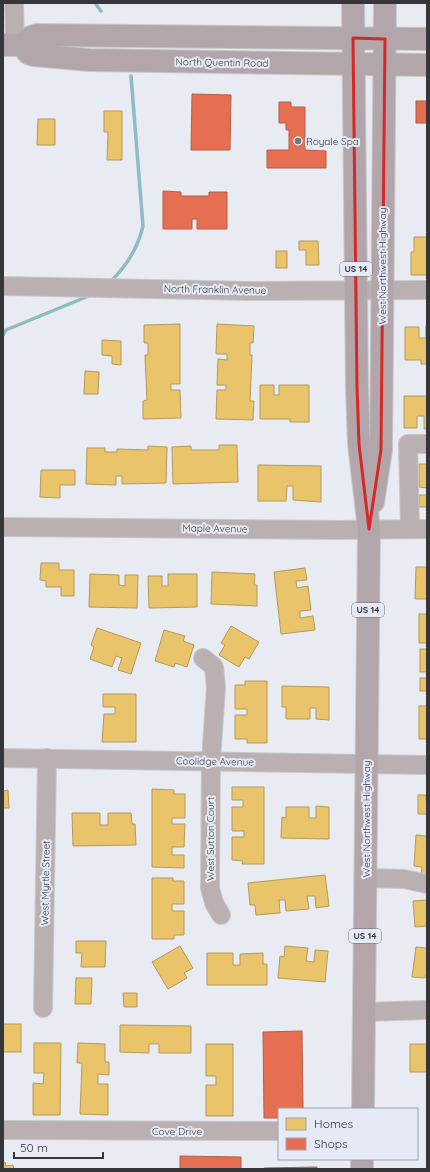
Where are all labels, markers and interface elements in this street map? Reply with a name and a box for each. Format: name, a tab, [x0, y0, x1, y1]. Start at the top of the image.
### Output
street label: North Quentin Road	[176, 55, 268, 70]
place label: Royale Spa	[306, 135, 359, 148]
marker: Royale Spa	[293, 136, 303, 146]
street label: West Northwest Highway	[376, 208, 389, 324]
road number: US 14	[340, 262, 372, 276]
street label: North Franklin Avenue	[164, 282, 267, 297]
street label: Maple Avenue	[182, 521, 248, 536]
road number: US 14	[352, 603, 384, 617]
street label: Coolidge Avenue	[176, 754, 254, 769]
street label: West Northwest Highway	[360, 761, 373, 877]
street label: West Sutton Court	[204, 796, 217, 881]
street label: West Myrtle Street	[38, 840, 53, 926]
road number: US 14	[349, 929, 381, 943]
legend	[278, 1108, 418, 1160]
text: Homes	[314, 1116, 354, 1131]
street label: Cove Drive	[152, 1125, 202, 1138]
scale bar	[14, 1134, 103, 1160]
text: Shops	[314, 1136, 348, 1151]
text: 50 m	[20, 1140, 48, 1155]

